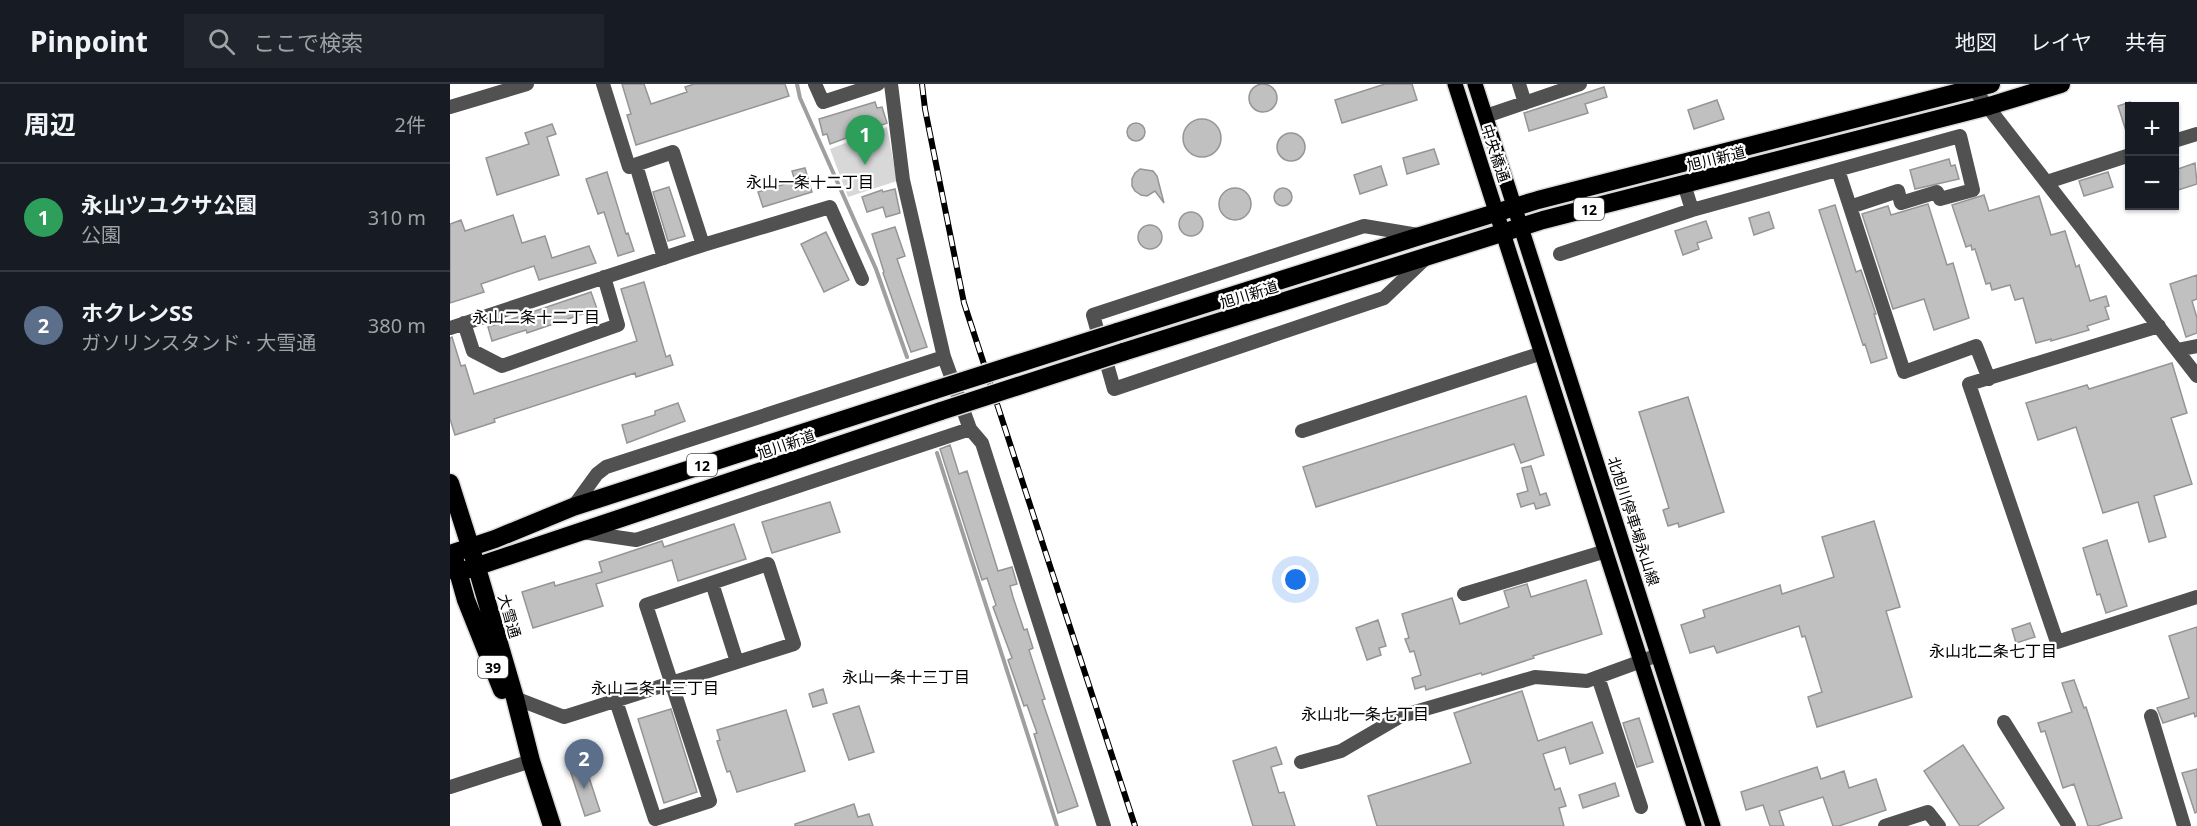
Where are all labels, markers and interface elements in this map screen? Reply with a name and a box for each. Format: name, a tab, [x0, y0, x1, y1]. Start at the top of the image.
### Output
search box	[184, 14, 604, 68]
text: Pinpoint	[30, 22, 148, 60]
icon: search	[205, 25, 238, 58]
text: ここで検索	[253, 27, 363, 57]
text: 地図	[1955, 28, 1997, 56]
text: レイヤ	[2030, 28, 2092, 56]
text: 共有	[2125, 28, 2167, 56]
map controls	[2125, 102, 2179, 210]
button: +	[2125, 102, 2179, 156]
text: 周辺	[24, 106, 76, 142]
text: 2件	[395, 111, 426, 138]
pin: 1	[846, 116, 884, 165]
street label: 中央橋通	[1477, 121, 1515, 185]
street label: 旭川新道	[1684, 141, 1748, 175]
button: −	[2125, 156, 2179, 210]
district label: 永山一条十二丁目	[746, 171, 874, 193]
text: 永山ツユクサ公園	[81, 189, 257, 219]
road number: 12	[1574, 198, 1604, 220]
text: 1	[38, 204, 49, 231]
text: 310 m	[368, 204, 426, 231]
text: 公園	[81, 221, 121, 248]
street label: 旭川新道	[1217, 276, 1281, 312]
text: ホクレンSS	[81, 297, 193, 327]
district label: 永山二条十二丁目	[472, 306, 600, 328]
text: 2	[38, 312, 49, 339]
text: 380 m	[368, 312, 426, 339]
text: ガソリンスタンド · 大雪通	[81, 329, 316, 356]
street label: 旭川新道	[754, 425, 818, 463]
road number: 12	[687, 454, 717, 476]
street label: 北旭川停車場永山線	[1604, 454, 1664, 588]
your location	[1281, 565, 1310, 594]
street label: 大雪通	[494, 592, 526, 640]
district label: 永山北二条七丁目	[1929, 640, 2057, 662]
road number: 39	[478, 656, 508, 678]
district label: 永山一条十三丁目	[842, 666, 970, 688]
district label: 永山二条十三丁目	[591, 677, 719, 699]
district label: 永山北一条七丁目	[1301, 703, 1429, 725]
pin: 2	[564, 740, 604, 789]

